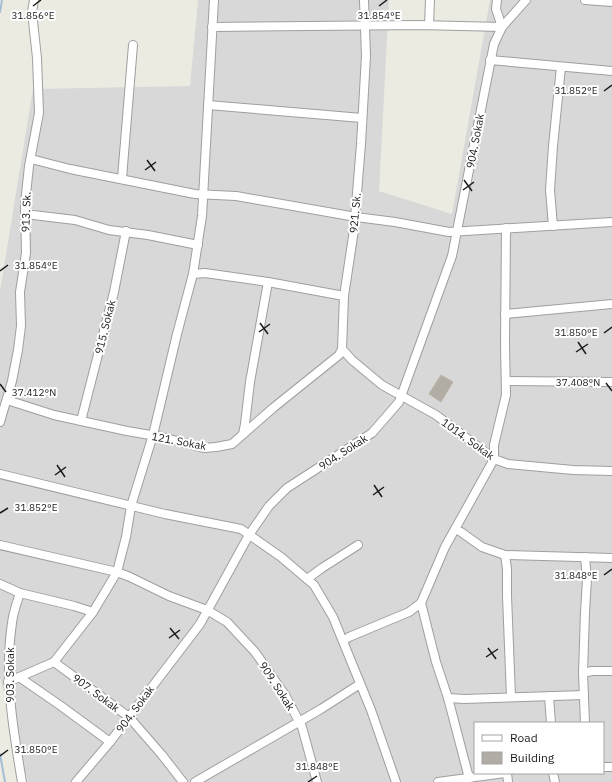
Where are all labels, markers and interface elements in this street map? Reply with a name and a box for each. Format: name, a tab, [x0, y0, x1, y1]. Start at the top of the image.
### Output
text: 31.856°E	[11, 9, 55, 22]
text: 31.854°E	[357, 9, 401, 22]
text: 31.852°E	[554, 84, 598, 97]
street label: 904. Sokak	[463, 112, 487, 170]
street label: 913. Sk.	[18, 191, 34, 233]
street label: 921. Sk.	[346, 192, 364, 234]
text: 31.854°E	[14, 259, 58, 272]
street label: 915. Sokak	[92, 298, 119, 356]
text: 31.850°E	[554, 326, 598, 339]
text: 37.408°N	[556, 376, 600, 389]
text: 37.412°N	[12, 386, 56, 399]
street label: 1014. Sokak	[439, 415, 497, 463]
street label: 121. Sokak	[150, 429, 208, 453]
street label: 904. Sokak	[316, 431, 370, 473]
text: 31.852°E	[14, 501, 58, 514]
text: 31.848°E	[554, 569, 598, 582]
street label: 903. Sokak	[3, 647, 17, 703]
street label: 909. Sokak	[256, 659, 298, 713]
street label: 907. Sokak	[70, 671, 122, 715]
street label: 904. Sokak	[113, 683, 157, 735]
legend	[474, 722, 604, 774]
text: Road	[510, 730, 538, 745]
text: 31.850°E	[14, 743, 58, 756]
text: Building	[510, 750, 555, 765]
text: 31.848°E	[295, 760, 339, 773]

